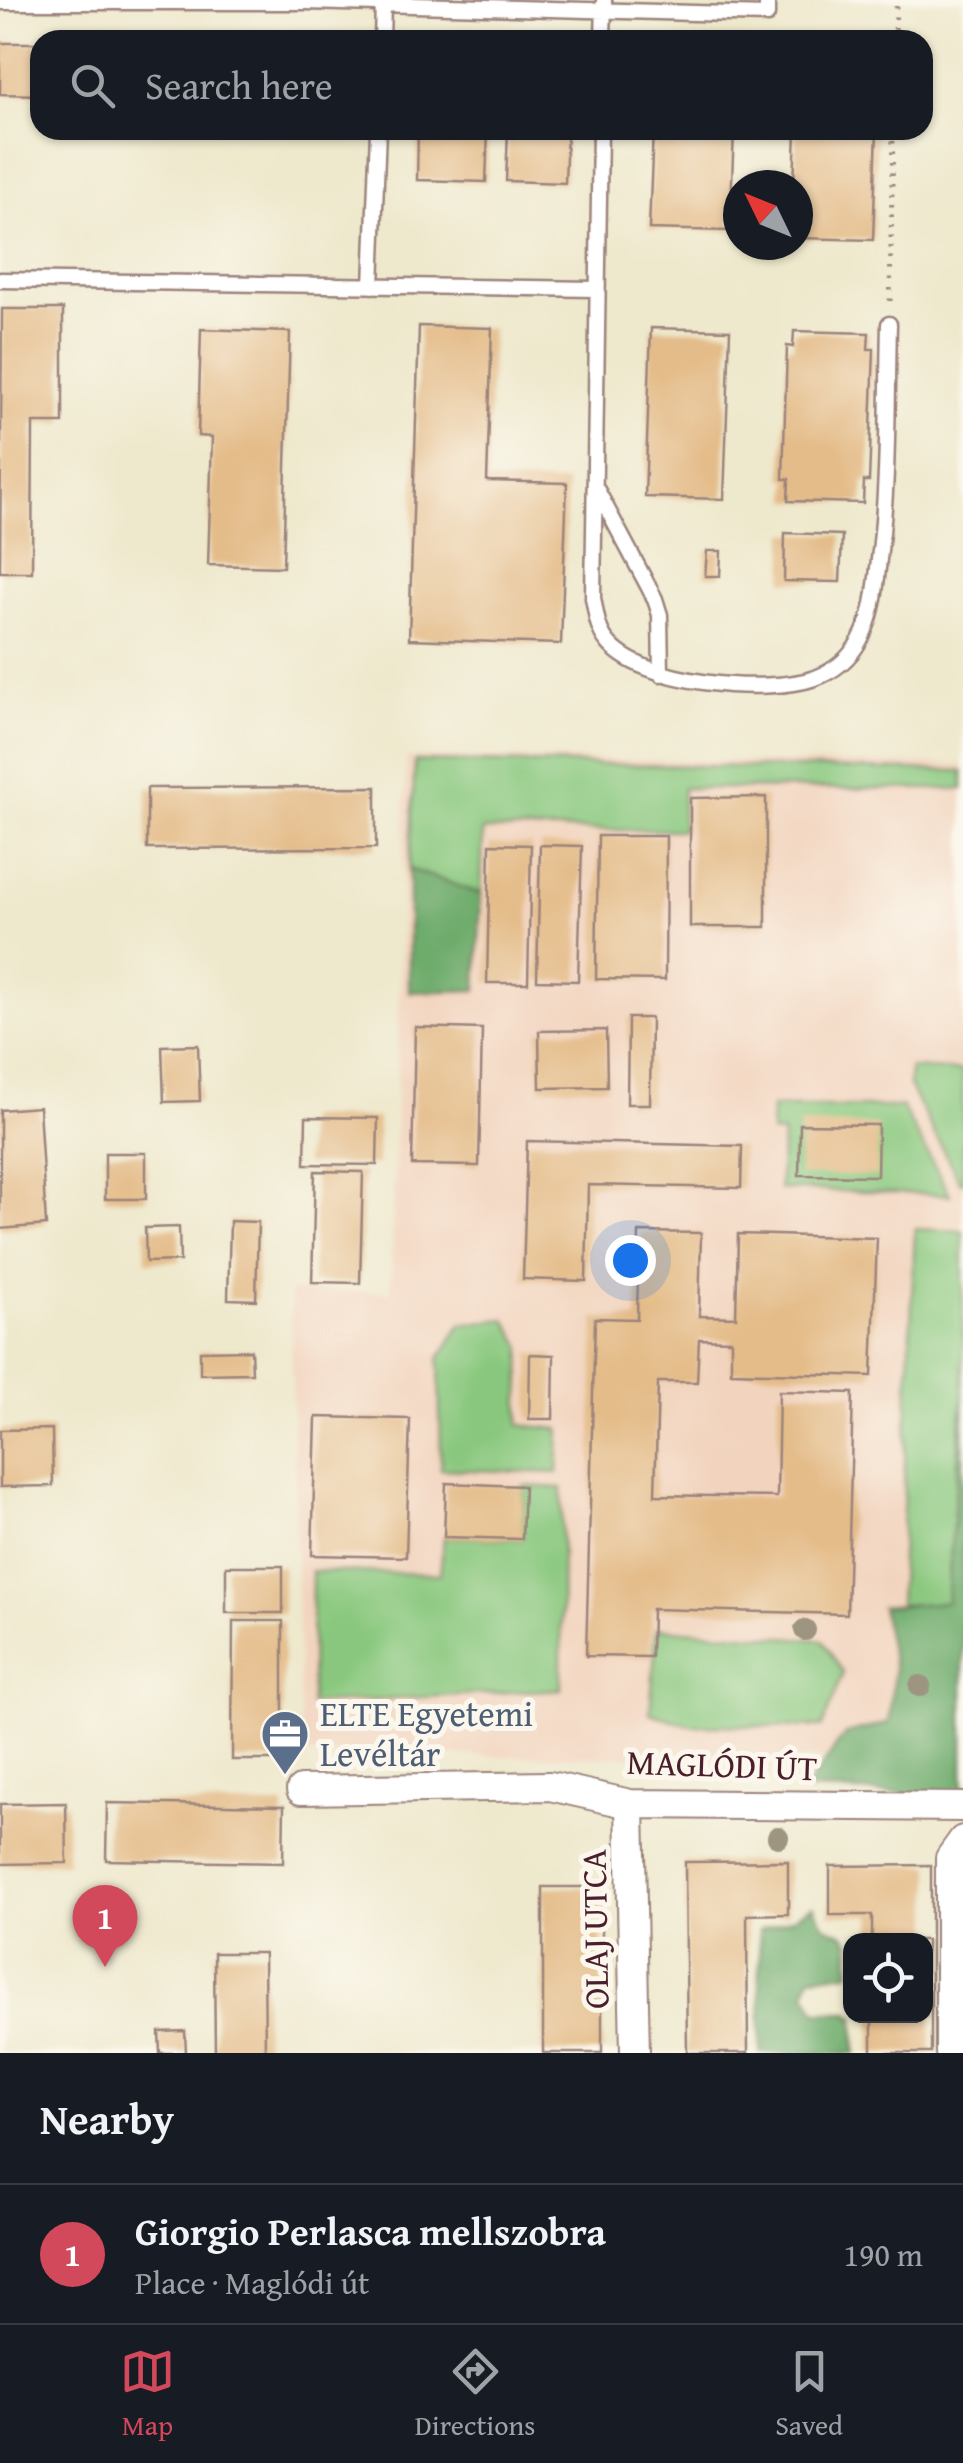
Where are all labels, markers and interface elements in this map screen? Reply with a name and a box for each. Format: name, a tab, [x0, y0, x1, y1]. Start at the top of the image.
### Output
search box	[30, 30, 933, 140]
text: Search here	[145, 57, 333, 113]
icon: search	[65, 58, 120, 113]
north arrow	[723, 170, 813, 260]
your location	[605, 1235, 656, 1286]
place label: ELTE Egyetemi Levéltár	[320, 1688, 533, 1779]
office icon: ELTE Egyetemi Levéltár	[259, 1708, 311, 1776]
street label: MAGLÓDI ÚT	[626, 1736, 818, 1793]
street label: OLAJ UTCA	[568, 1848, 621, 2010]
pin: 1	[72, 1884, 138, 1967]
map controls	[843, 1933, 933, 2023]
button: locate	[843, 1933, 933, 2023]
text: Nearby	[40, 2088, 174, 2149]
text: Giorgio Perlasca mellszobra	[135, 2203, 606, 2259]
text: 1	[64, 2231, 81, 2278]
text: 190 m	[844, 2231, 923, 2278]
text: Place · Maglódi út	[135, 2259, 369, 2306]
tab: Map	[120, 2344, 175, 2445]
tab: Directions	[415, 2344, 535, 2445]
tab: Saved	[775, 2344, 843, 2445]

